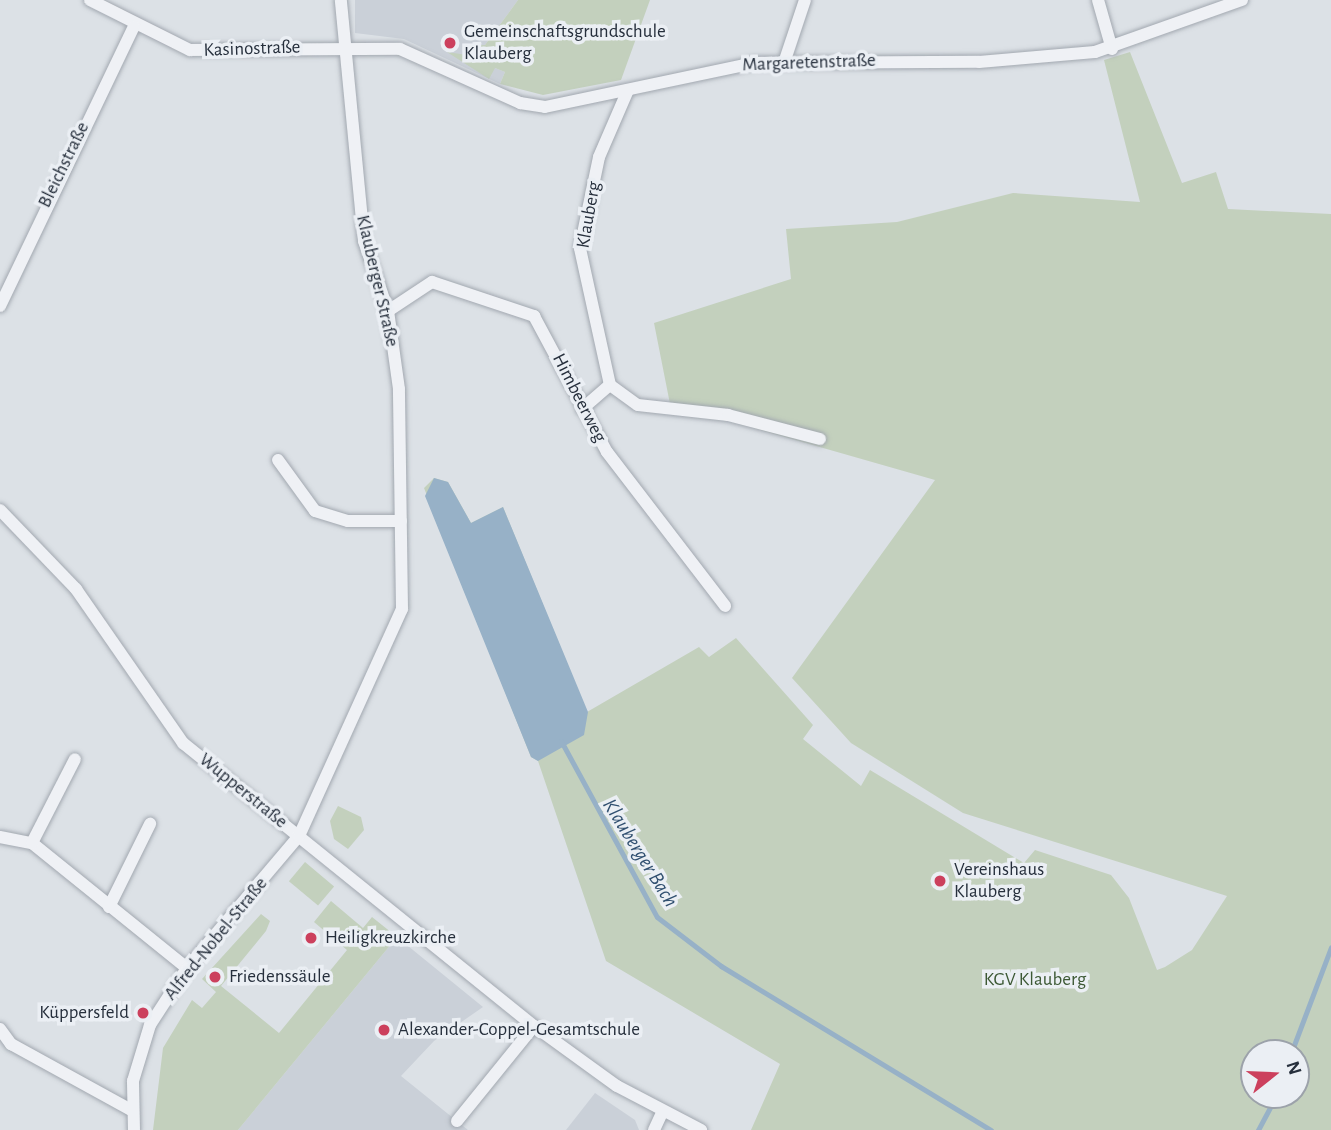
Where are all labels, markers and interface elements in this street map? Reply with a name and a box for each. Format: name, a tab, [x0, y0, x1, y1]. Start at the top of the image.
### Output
place label: Gemeinschaftsgrundschule Klauberg	[464, 21, 666, 65]
marker: Gemeinschaftsgrundschule Klauberg	[442, 35, 458, 51]
street label: Kasinostraße	[203, 36, 301, 62]
street label: Margaretenstraße	[742, 49, 876, 77]
street label: Bleichstraße	[33, 118, 95, 212]
street label: Klauberg	[572, 180, 606, 250]
street label: Klauberger Straße	[351, 213, 403, 349]
street label: Himbeerweg	[547, 350, 611, 446]
street label: Wupperstraße	[194, 748, 292, 834]
water label: Klauberger Bach	[597, 794, 683, 912]
place label: Vereinshaus Klauberg	[954, 859, 1044, 903]
street label: Alfred-Nobel-Straße	[159, 873, 273, 1005]
marker: Vereinshaus Klauberg	[932, 873, 948, 889]
place label: Heiligkreuzkirche	[325, 927, 456, 949]
marker: Heiligkreuzkirche	[303, 930, 319, 946]
place label: Friedenssäule	[229, 966, 330, 988]
marker: Friedenssäule	[207, 969, 223, 985]
park label: KGV Klauberg	[984, 969, 1086, 991]
place label: Küppersfeld	[39, 1002, 129, 1024]
marker: Küppersfeld	[135, 1005, 151, 1021]
place label: Alexander-Coppel-Gesamtschule	[398, 1019, 640, 1041]
marker: Alexander-Coppel-Gesamtschule	[376, 1022, 392, 1038]
north arrow	[1240, 1039, 1310, 1109]
text: N	[1282, 1059, 1305, 1077]

